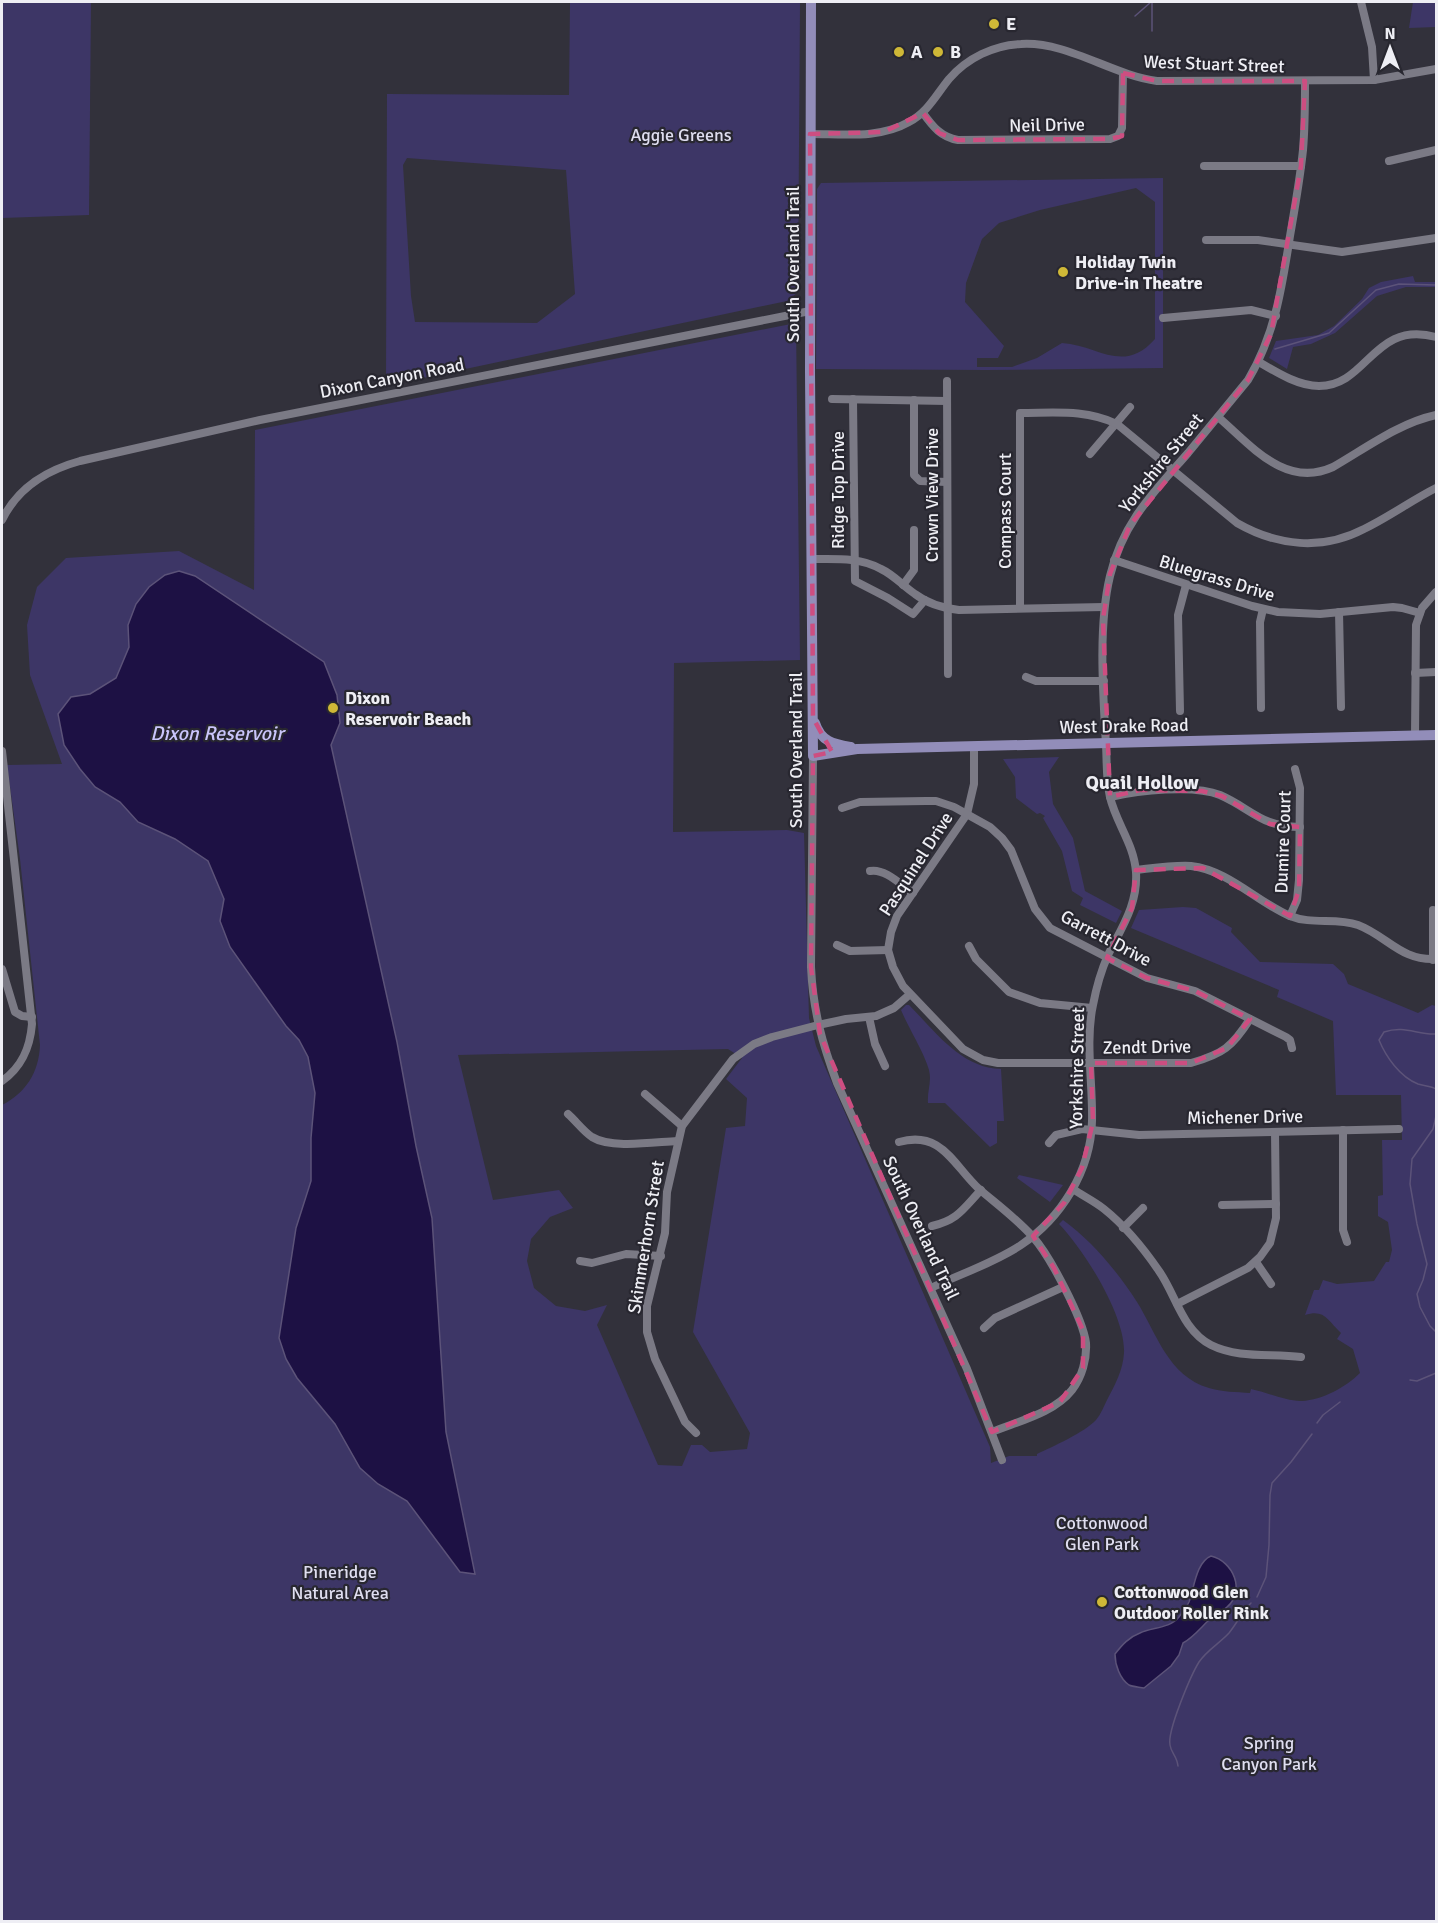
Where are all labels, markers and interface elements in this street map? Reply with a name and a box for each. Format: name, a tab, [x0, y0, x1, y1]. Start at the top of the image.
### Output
place label: E	[1006, 13, 1016, 35]
marker: E	[987, 17, 1001, 31]
north arrow	[1360, 18, 1420, 78]
text: N	[1384, 24, 1396, 44]
place label: A	[911, 41, 923, 63]
place label: B	[950, 41, 961, 63]
marker: A	[892, 45, 906, 59]
marker: B	[931, 45, 945, 59]
street label: West Stuart Street	[1143, 51, 1285, 77]
street label: Neil Drive	[1009, 113, 1085, 137]
park label: Aggie Greens	[630, 124, 732, 146]
street label: South Overland Trail	[782, 186, 804, 342]
place label: Holiday Twin Drive-in Theatre	[1075, 251, 1203, 294]
marker: Holiday Twin Drive-in Theatre	[1056, 265, 1070, 279]
street label: Dixon Canyon Road	[318, 353, 466, 403]
street label: Yorkshire Street	[1114, 409, 1208, 517]
street label: Crown View Drive	[921, 428, 943, 562]
street label: Ridge Top Drive	[827, 431, 849, 549]
street label: Compass Court	[994, 453, 1016, 569]
street label: Bluegrass Drive	[1156, 550, 1278, 606]
street label: South Overland Trail	[785, 672, 807, 828]
place label: Dixon Reservoir Beach	[345, 687, 471, 730]
marker: Dixon Reservoir Beach	[326, 701, 340, 715]
street label: West Drake Road	[1059, 714, 1189, 738]
water label: Dixon Reservoir	[150, 721, 286, 746]
district label: Quail Hollow	[1085, 770, 1199, 795]
street label: Dumire Court	[1270, 790, 1296, 894]
street label: Pasquinel Drive	[874, 808, 958, 920]
street label: Garrett Drive	[1057, 905, 1155, 971]
street label: Yorkshire Street	[1065, 1007, 1089, 1129]
street label: Zendt Drive	[1103, 1035, 1191, 1059]
street label: Michener Drive	[1187, 1105, 1303, 1129]
street label: South Overland Trail	[878, 1153, 964, 1303]
street label: Skimmerhorn Street	[623, 1159, 669, 1315]
park label: Cottonwood Glen Park	[1056, 1512, 1148, 1555]
park label: Pineridge Natural Area	[291, 1561, 389, 1604]
place label: Cottonwood Glen Outdoor Roller Rink	[1114, 1581, 1270, 1624]
marker: Cottonwood Glen Outdoor Roller Rink	[1095, 1595, 1109, 1609]
park label: Spring Canyon Park	[1221, 1732, 1317, 1775]

